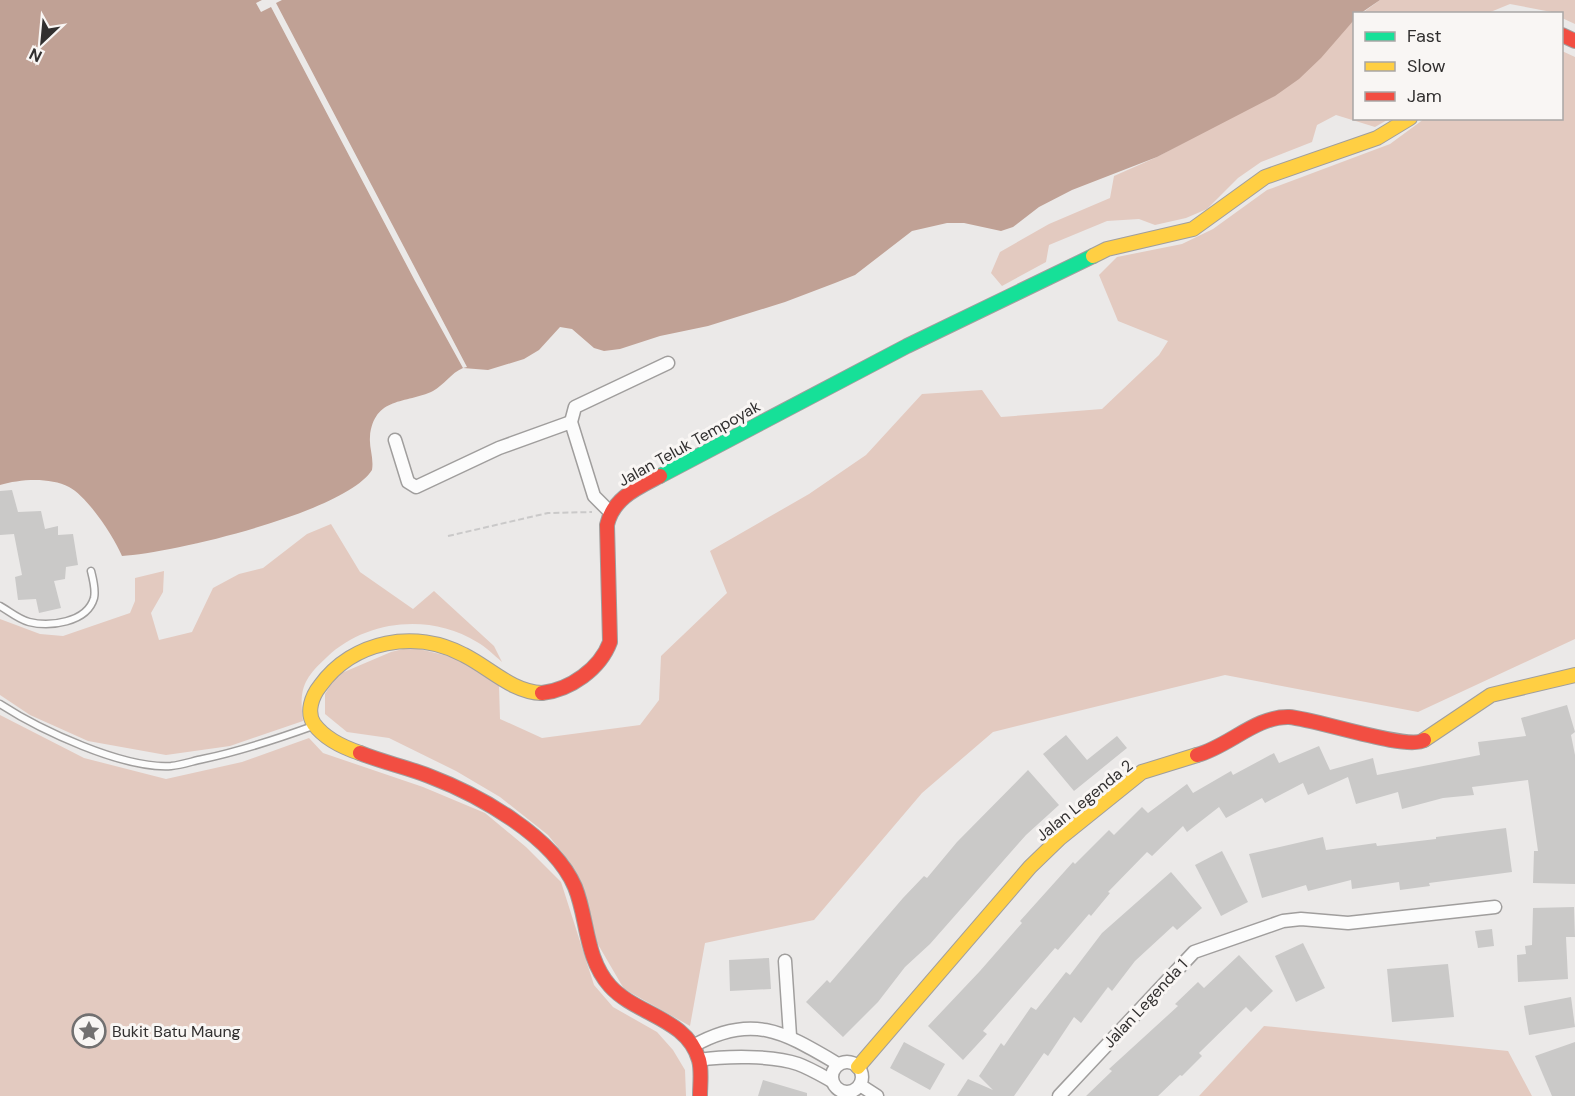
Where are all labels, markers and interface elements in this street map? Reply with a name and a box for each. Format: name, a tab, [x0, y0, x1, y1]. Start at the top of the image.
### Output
north arrow	[12, 12, 72, 72]
legend	[1353, 12, 1563, 120]
text: Fast	[1407, 24, 1442, 48]
text: N	[26, 43, 45, 67]
text: Slow	[1407, 54, 1446, 78]
text: Jam	[1407, 84, 1442, 108]
street label: Jalan Teluk Tempoyak	[615, 396, 764, 491]
street label: Jalan Legenda 2	[1032, 755, 1137, 846]
street label: Jalan Legenda 1	[1099, 954, 1192, 1052]
place icon: Bukit Batu Maung	[71, 1013, 107, 1049]
place label: Bukit Batu Maung	[112, 1021, 241, 1042]

